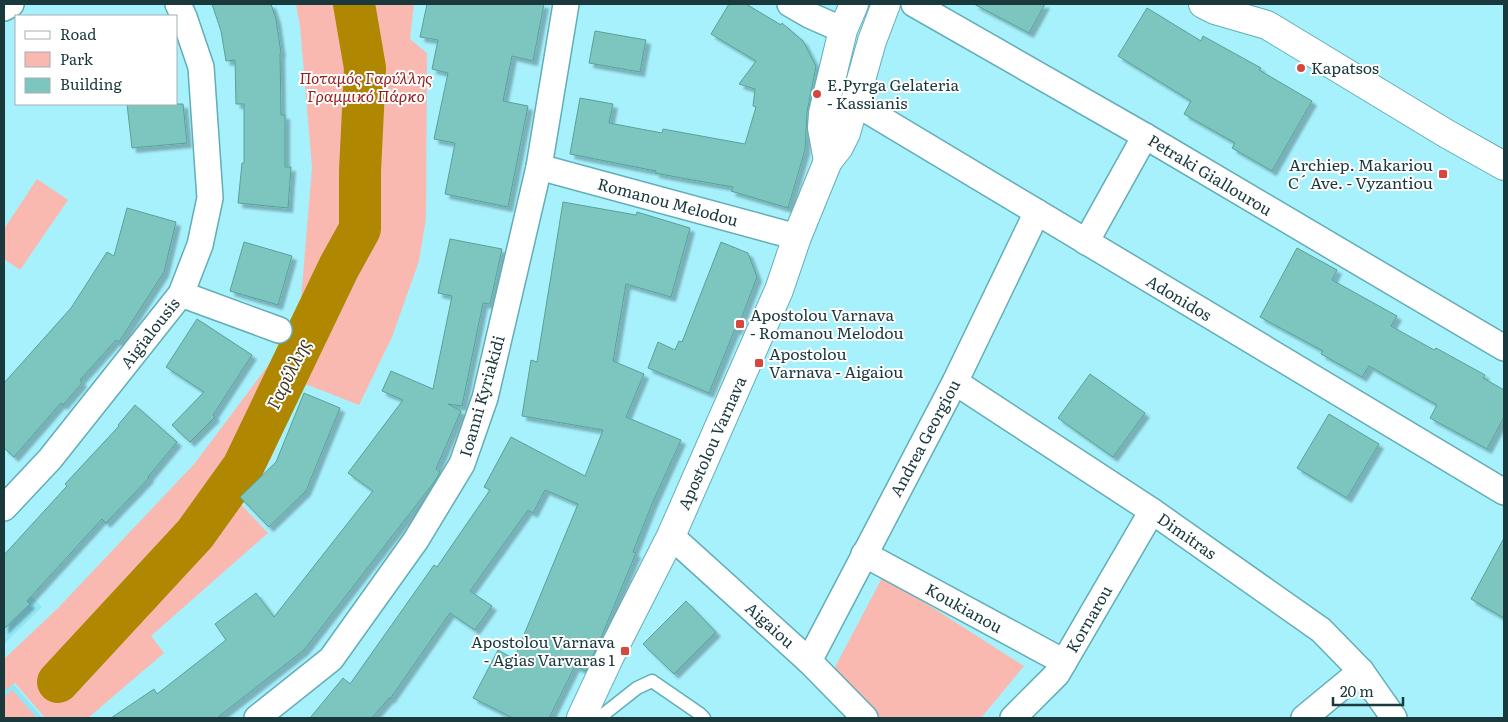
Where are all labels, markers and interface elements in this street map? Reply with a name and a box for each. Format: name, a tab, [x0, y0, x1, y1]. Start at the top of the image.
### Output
legend	[15, 15, 178, 105]
text: Road	[60, 22, 96, 45]
text: Park	[60, 47, 94, 70]
place label: Kapatsos	[1311, 55, 1379, 79]
marker: Kapatsos	[1295, 62, 1307, 74]
park label: Ποταμός Γαρύλλης Γραμμικό Πάρκο	[299, 65, 433, 107]
text: Building	[60, 72, 122, 95]
place label: E.Pyrga Gelateria - Kassianis	[827, 72, 960, 114]
marker: E.Pyrga Gelateria - Kassianis	[811, 88, 823, 100]
street label: Petraki Giallourou	[1144, 128, 1277, 221]
place label: Archiep. Makariou C´ Ave. - Vyzantiou	[1288, 152, 1433, 194]
marker: Archiep. Makariou C´ Ave. - Vyzantiou	[1437, 168, 1449, 180]
street label: Romanou Melodou	[595, 171, 741, 231]
street label: Adonidos	[1142, 268, 1217, 326]
street label: Aigialousis	[114, 292, 185, 373]
place label: Apostolou Varnava - Romanou Melodou	[750, 302, 904, 344]
marker: Apostolou Varnava - Romanou Melodou	[734, 318, 746, 330]
street label: Ioanni Kyriakidi	[452, 332, 510, 459]
water label: Γαρύλλης	[259, 333, 317, 414]
place label: Apostolou Varnava - Aigaiou	[769, 341, 903, 383]
marker: Apostolou Varnava - Aigaiou	[753, 357, 765, 369]
street label: Apostolou Varnava	[671, 372, 751, 513]
street label: Andrea Georgiou	[883, 375, 965, 501]
street label: Dimitras	[1153, 506, 1222, 564]
street label: Koukianou	[922, 576, 1007, 638]
street label: Kornarou	[1059, 580, 1117, 657]
street label: Aigaiou	[741, 596, 801, 653]
place label: Apostolou Varnava - Agias Varvaras 1	[471, 629, 615, 671]
marker: Apostolou Varnava - Agias Varvaras 1	[619, 645, 631, 657]
scale bar	[1333, 674, 1403, 706]
text: 20 m	[1340, 679, 1374, 702]

